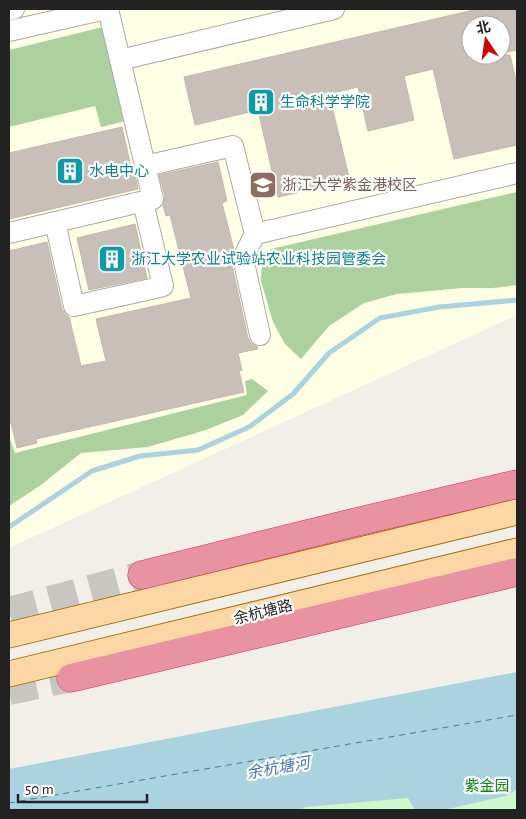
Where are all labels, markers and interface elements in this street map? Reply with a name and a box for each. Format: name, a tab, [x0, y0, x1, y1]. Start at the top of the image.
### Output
north arrow	[461, 15, 511, 65]
text: 北	[475, 19, 492, 37]
building icon: 生命科学学院	[246, 87, 276, 117]
place label: 生命科学学院	[280, 94, 370, 110]
building icon: 水电中心	[55, 156, 85, 186]
place label: 水电中心	[89, 163, 149, 179]
school or university icon: 浙江大学紫金港校区	[248, 170, 278, 200]
place label: 浙江大学紫金港校区	[282, 176, 417, 193]
building icon: 浙江大学农业试验站农业科技园管委会	[97, 244, 127, 274]
place label: 浙江大学农业试验站农业科技园管委会	[131, 251, 386, 267]
street label: 余杭塘路	[232, 596, 294, 627]
water label: 余杭塘河	[245, 753, 314, 781]
scale bar	[18, 772, 146, 804]
park label: 紫金园	[464, 778, 510, 794]
text: 50 m	[25, 782, 54, 797]

